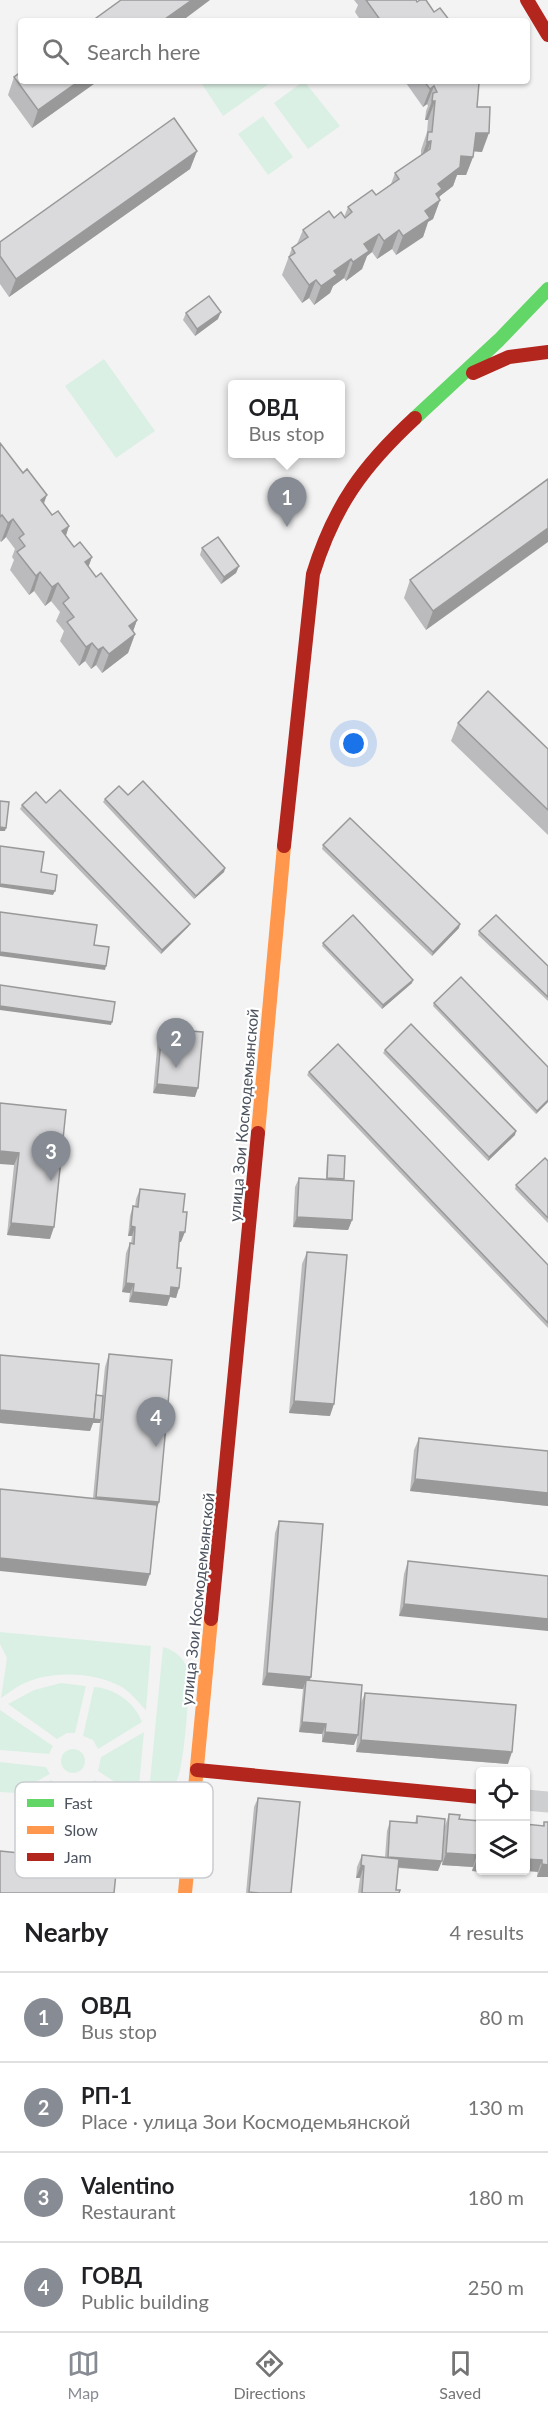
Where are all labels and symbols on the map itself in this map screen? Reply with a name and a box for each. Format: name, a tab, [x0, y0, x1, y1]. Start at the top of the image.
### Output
pin: 1	[268, 478, 306, 527]
your location	[339, 729, 368, 758]
street label: улица Зои Космодемьянской	[224, 1008, 262, 1222]
pin: 2	[156, 1018, 195, 1068]
pin: 3	[32, 1132, 70, 1181]
pin: 4	[136, 1398, 176, 1447]
street label: улица Зои Космодемьянской	[176, 1492, 218, 1706]
legend	[15, 1782, 213, 1878]
text: Fast	[64, 1793, 93, 1812]
text: Slow	[64, 1820, 98, 1839]
text: Jam	[64, 1847, 92, 1866]

